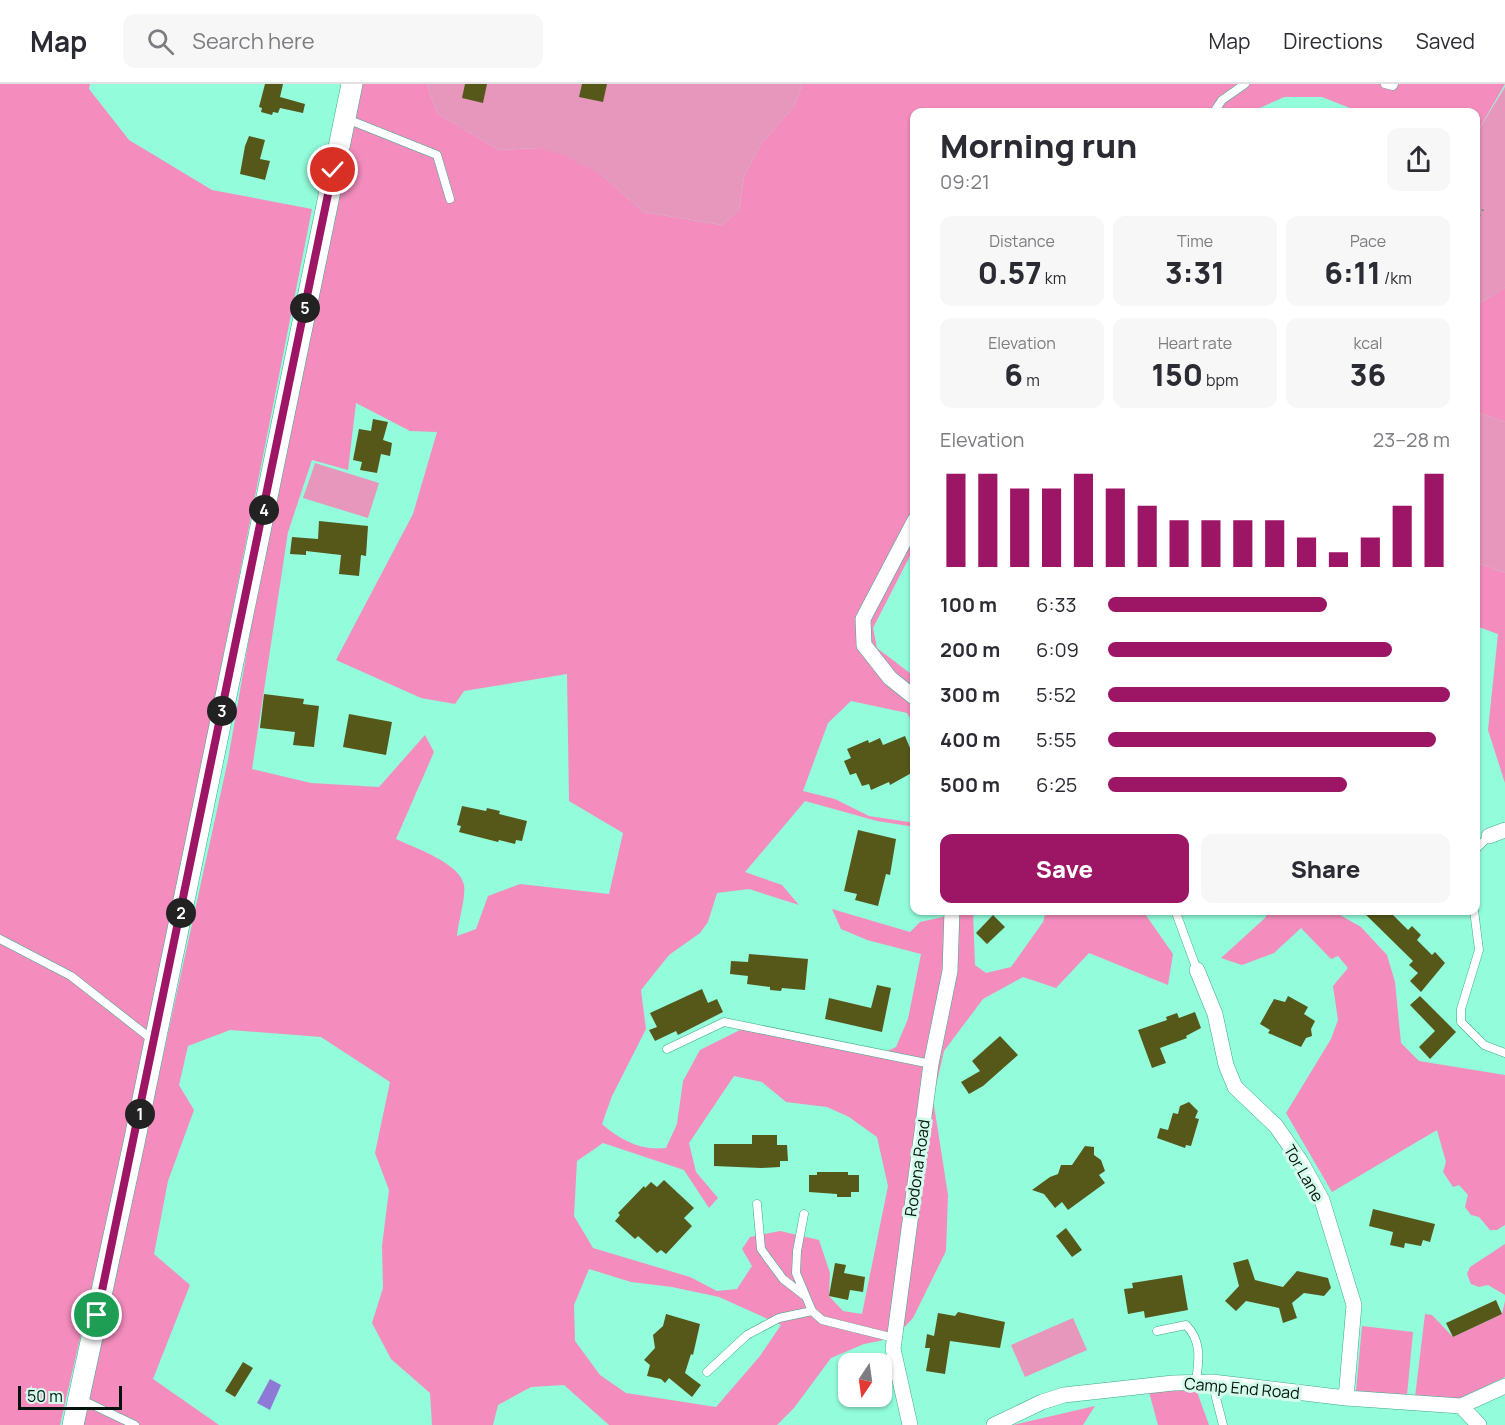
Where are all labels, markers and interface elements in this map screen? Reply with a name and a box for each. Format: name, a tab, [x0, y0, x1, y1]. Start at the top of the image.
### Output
search box	[123, 14, 543, 68]
text: Map	[30, 22, 87, 60]
icon: search	[144, 25, 177, 58]
text: Search here	[192, 26, 315, 56]
text: Map	[1209, 27, 1250, 55]
text: Directions	[1283, 27, 1383, 55]
text: Saved	[1416, 27, 1475, 55]
text: Morning run	[940, 123, 1137, 168]
button: share	[1387, 128, 1450, 191]
pin	[307, 144, 358, 195]
icon: check	[316, 153, 349, 186]
text: 09:21	[940, 168, 990, 195]
text: Distance	[989, 230, 1055, 252]
text: Time	[1177, 230, 1213, 252]
text: Pace	[1350, 230, 1386, 252]
text: 0.57	[978, 252, 1042, 293]
text: 3:31	[1165, 252, 1225, 293]
text: 6:11	[1324, 252, 1381, 293]
text: km	[1042, 267, 1066, 289]
text: /km	[1381, 267, 1412, 289]
pin: 5	[290, 293, 320, 323]
text: 5	[300, 297, 310, 319]
text: Elevation	[988, 332, 1056, 354]
text: Heart rate	[1158, 332, 1232, 354]
text: kcal	[1353, 332, 1383, 354]
text: 6	[1004, 354, 1023, 395]
text: 150	[1151, 354, 1203, 395]
text: 36	[1350, 354, 1386, 395]
text: m	[1023, 369, 1040, 391]
text: bpm	[1203, 369, 1239, 391]
text: Elevation	[940, 426, 1024, 453]
text: 23–28 m	[1373, 426, 1450, 453]
pin: 4	[249, 495, 279, 525]
text: 4	[259, 499, 269, 521]
text: 100 m	[940, 591, 997, 618]
text: 6:33	[1036, 591, 1077, 618]
text: 200 m	[940, 636, 1000, 663]
text: 6:09	[1036, 636, 1079, 663]
text: 300 m	[940, 681, 1000, 708]
text: 5:52	[1036, 681, 1076, 708]
pin: 3	[207, 696, 237, 726]
text: 3	[217, 700, 227, 722]
text: 400 m	[940, 726, 1000, 753]
text: 5:55	[1036, 726, 1077, 753]
text: 500 m	[940, 771, 1000, 798]
text: 6:25	[1036, 771, 1077, 798]
button: Save	[940, 834, 1189, 903]
button: Share	[1201, 834, 1450, 903]
pin: 2	[166, 898, 196, 928]
text: 2	[176, 902, 186, 924]
pin: 1	[125, 1099, 155, 1129]
text: 1	[136, 1103, 144, 1125]
street label: Rodona Road	[899, 1118, 935, 1218]
street label: Tor Lane	[1279, 1140, 1329, 1206]
pin	[71, 1289, 122, 1340]
icon: arrive	[80, 1298, 113, 1331]
north arrow	[838, 1353, 892, 1407]
map controls	[838, 1353, 892, 1407]
street label: Camp End Road	[1183, 1372, 1301, 1404]
scale bar	[18, 1383, 122, 1410]
text: 50 m	[27, 1385, 63, 1407]

